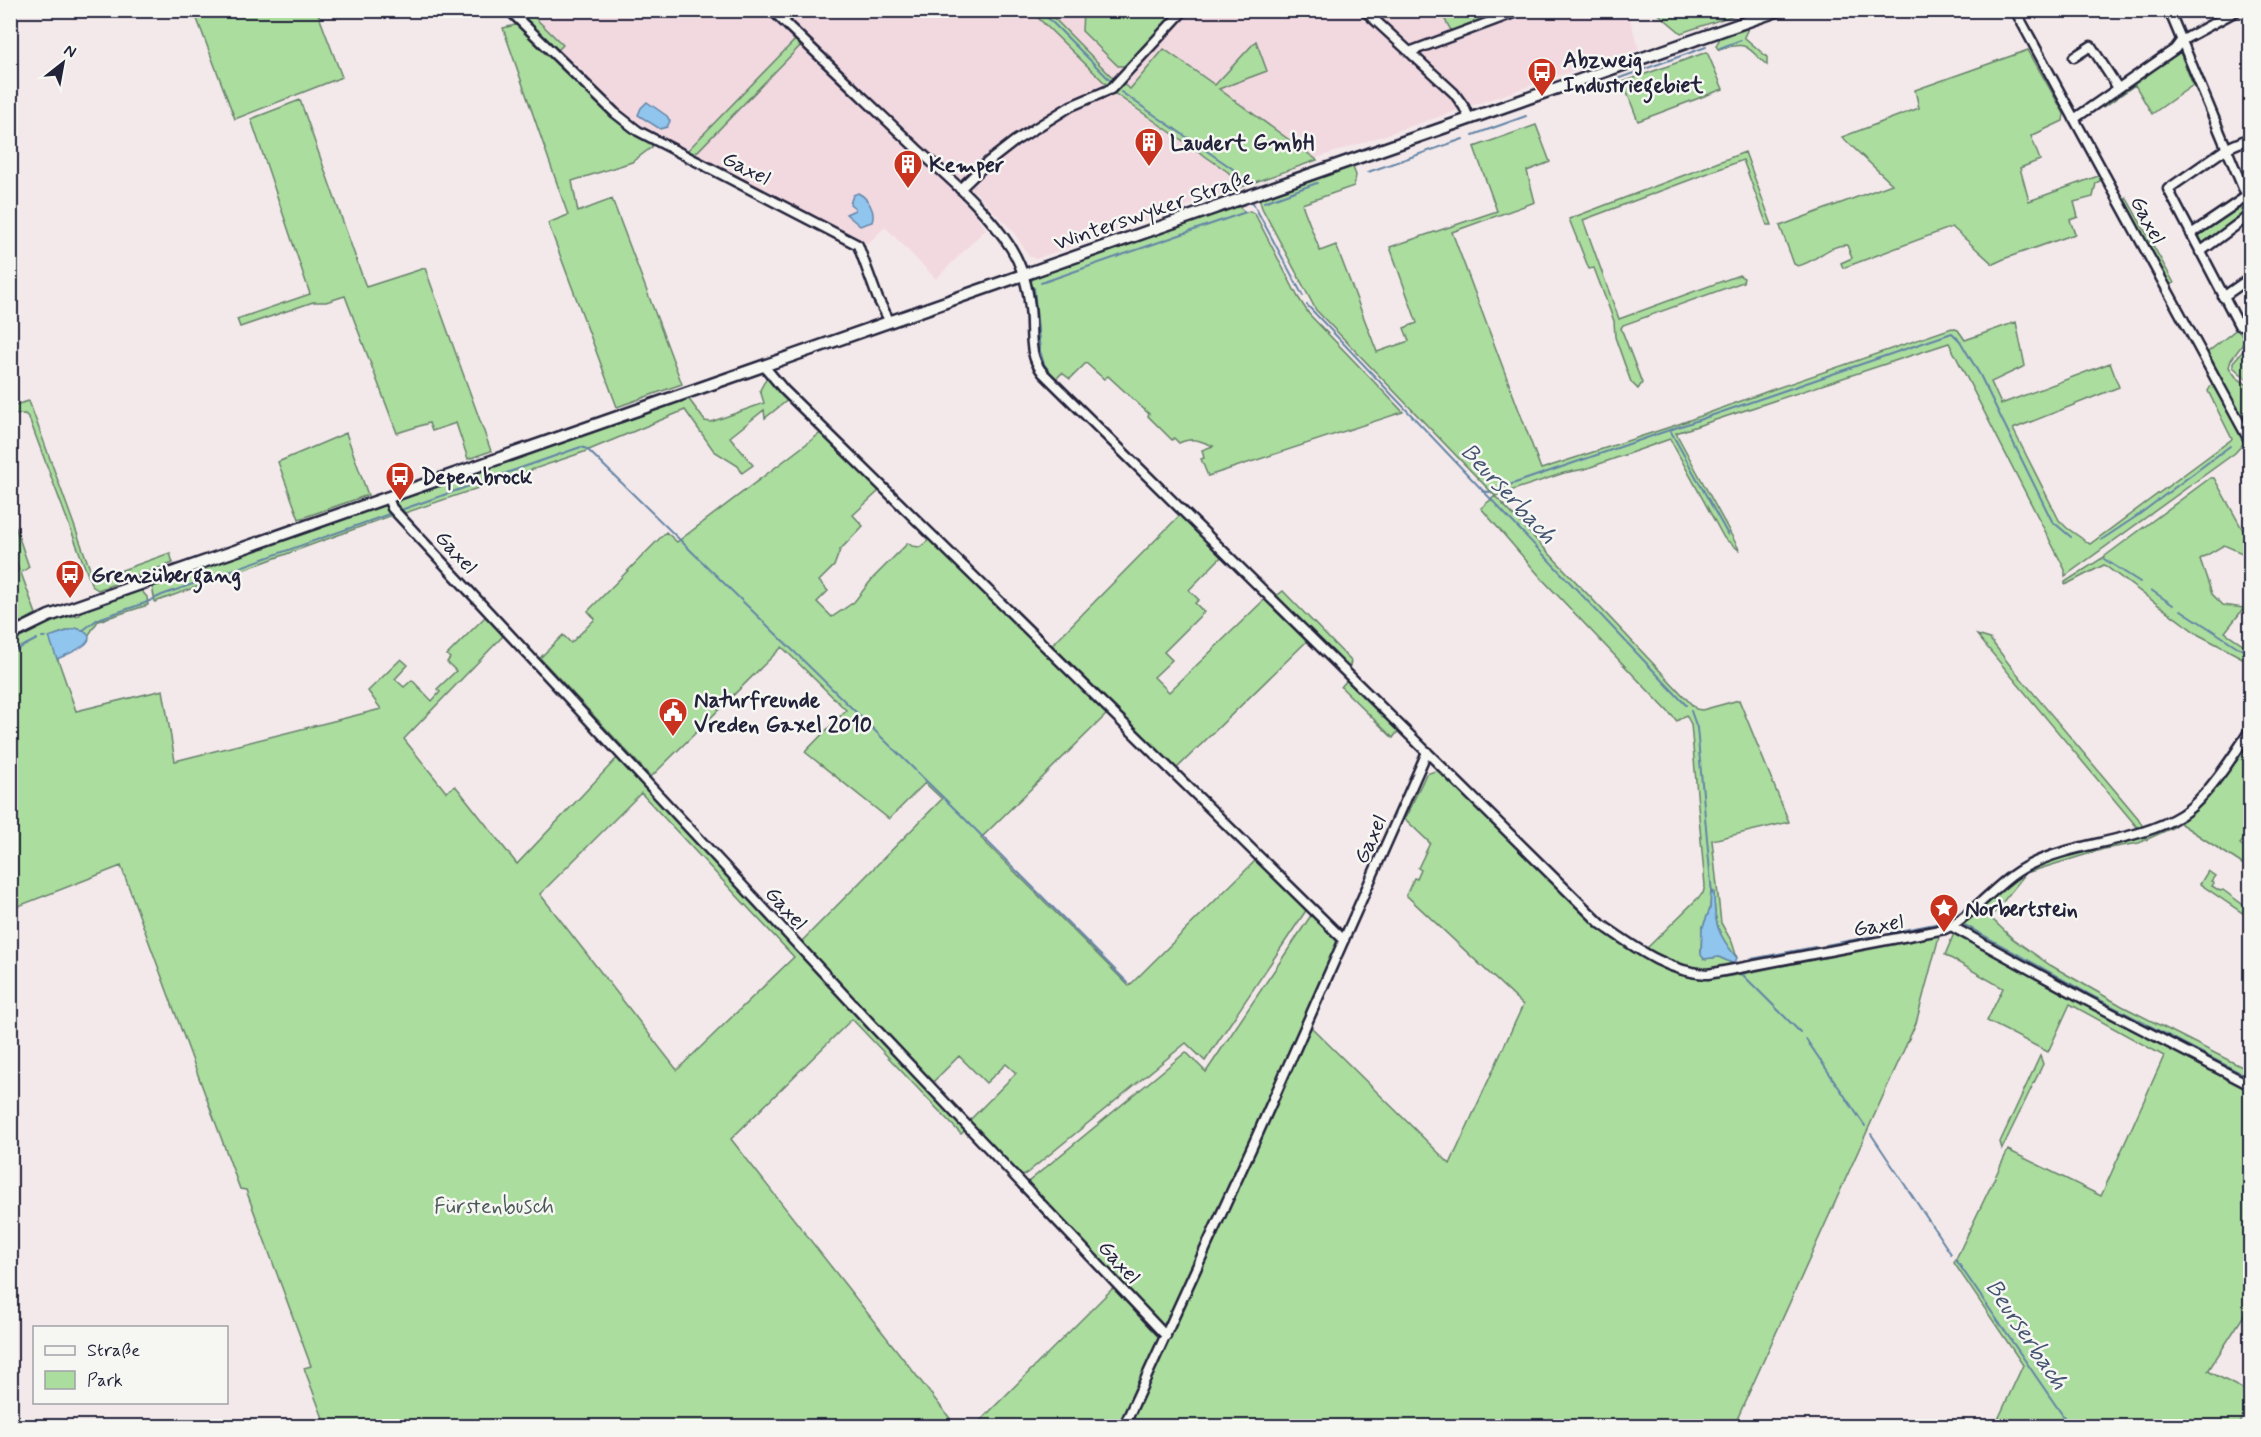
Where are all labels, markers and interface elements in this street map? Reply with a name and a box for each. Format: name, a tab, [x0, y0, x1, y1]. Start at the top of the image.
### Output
north arrow	[33, 33, 93, 93]
text: N	[60, 40, 80, 63]
place label: Abzweig Industriegebiet	[1563, 47, 1704, 104]
bus stop icon: Abzweig Industriegebiet	[1526, 56, 1558, 98]
building icon: Laudert GmbH	[1133, 126, 1165, 168]
place label: Laudert GmbH	[1170, 130, 1315, 158]
street label: Gaxel	[717, 145, 775, 193]
building icon: Kemper	[892, 148, 924, 190]
place label: Kemper	[929, 152, 1005, 180]
street label: Winterswyker Straße	[1050, 164, 1257, 258]
street label: Gaxel	[2123, 191, 2171, 249]
water label: Beurserbach	[1453, 437, 1563, 551]
bus stop icon: Depenbrock	[384, 460, 416, 502]
place label: Depenbrock	[421, 464, 533, 492]
street label: Gaxel	[428, 524, 483, 580]
bus stop icon: Grenzübergang	[54, 558, 86, 600]
place label: Grenzübergang	[91, 562, 241, 594]
place label: Naturfreunde Vreden Gaxel 2010	[694, 687, 872, 740]
public building icon: Naturfreunde Vreden Gaxel 2010	[657, 696, 689, 738]
street label: Gaxel	[1348, 811, 1394, 869]
street label: Gaxel	[758, 880, 813, 936]
place icon: Norbertstein	[1928, 892, 1960, 934]
place label: Norbertstein	[1965, 896, 2078, 924]
street label: Gaxel	[1851, 908, 1906, 944]
park label: Fürstenbusch	[434, 1193, 554, 1221]
street label: Gaxel	[1091, 1234, 1146, 1290]
water label: Beurserbach	[1977, 1274, 2074, 1396]
legend	[33, 1326, 228, 1404]
text: Straße	[87, 1339, 140, 1363]
text: Park	[87, 1369, 123, 1393]

